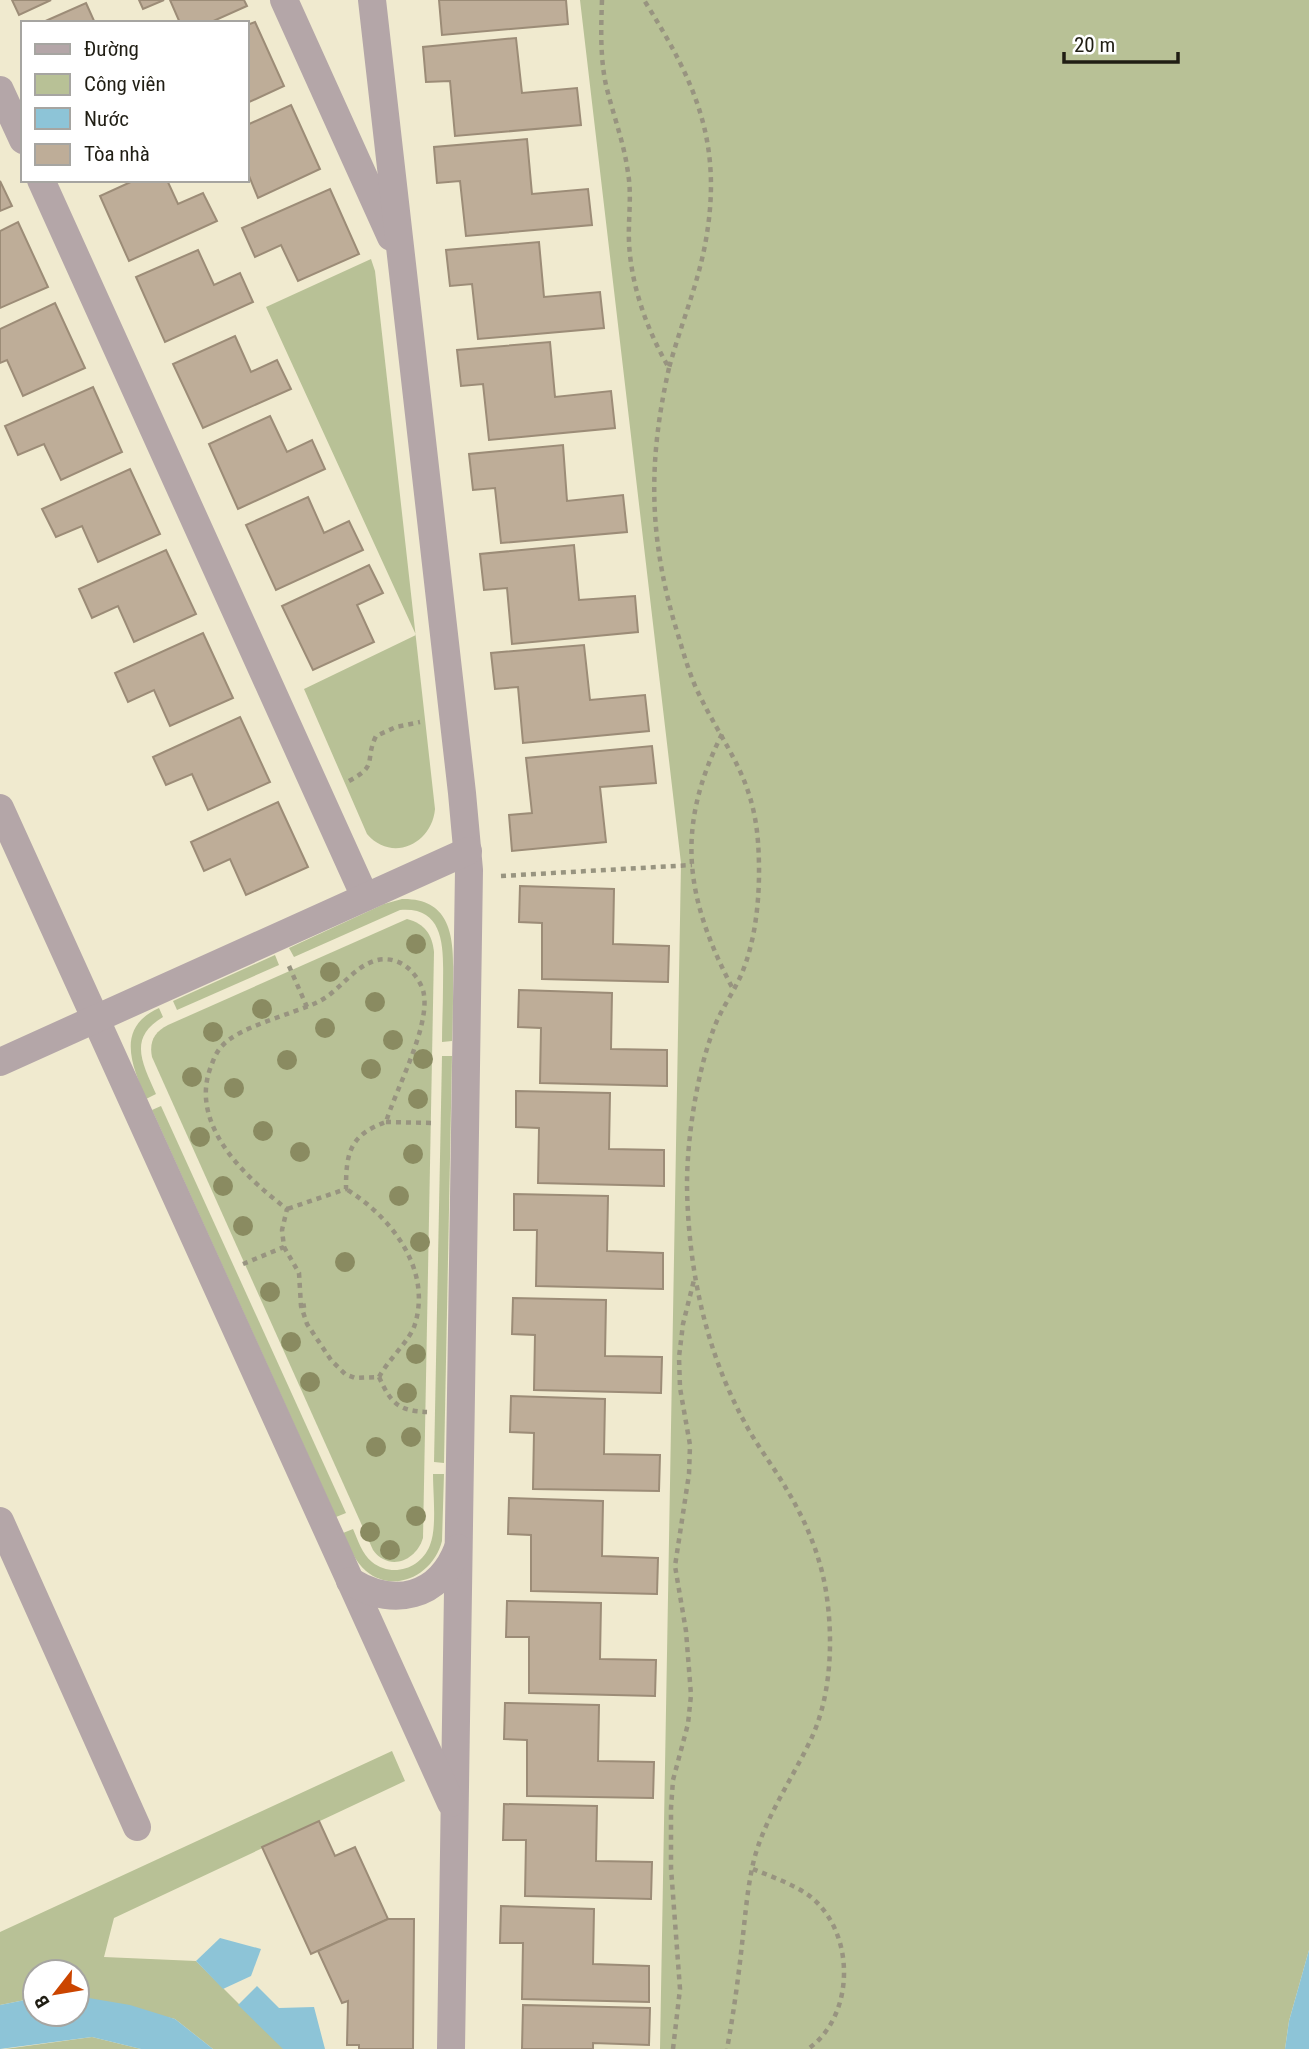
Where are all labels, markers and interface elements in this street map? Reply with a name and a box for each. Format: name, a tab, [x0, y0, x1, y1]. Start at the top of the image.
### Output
legend	[21, 21, 248, 182]
scale bar	[1064, 21, 1178, 65]
text: 20 m	[1074, 33, 1115, 57]
text: Đường	[84, 37, 139, 61]
text: Công viên	[84, 72, 166, 96]
text: Nước	[84, 107, 129, 131]
text: Tòa nhà	[84, 142, 150, 166]
north arrow	[21, 1958, 91, 2028]
text: B	[29, 1991, 54, 2012]

